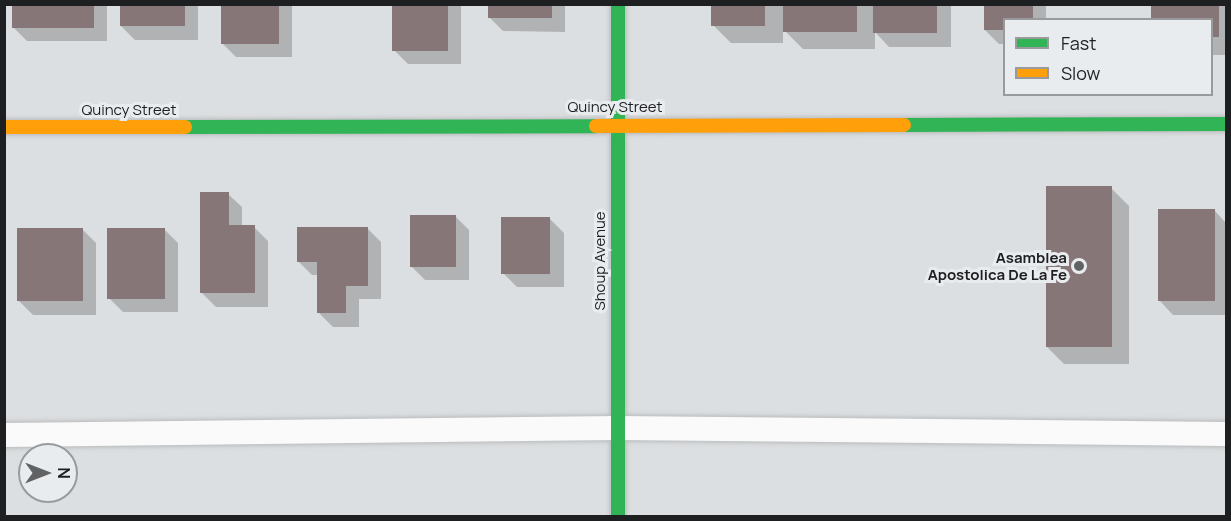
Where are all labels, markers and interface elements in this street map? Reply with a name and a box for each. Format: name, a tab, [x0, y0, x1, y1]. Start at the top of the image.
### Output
legend	[1003, 18, 1213, 96]
text: Fast	[1061, 31, 1096, 55]
text: Slow	[1061, 61, 1100, 85]
street label: Quincy Street	[567, 98, 663, 116]
street label: Quincy Street	[81, 101, 177, 119]
street label: Shoup Avenue	[591, 211, 609, 311]
place label: Asamblea Apostolica De La Fe	[928, 248, 1067, 283]
marker: Asamblea Apostolica De La Fe	[1072, 259, 1086, 273]
north arrow	[18, 443, 78, 503]
text: N	[53, 467, 75, 479]

